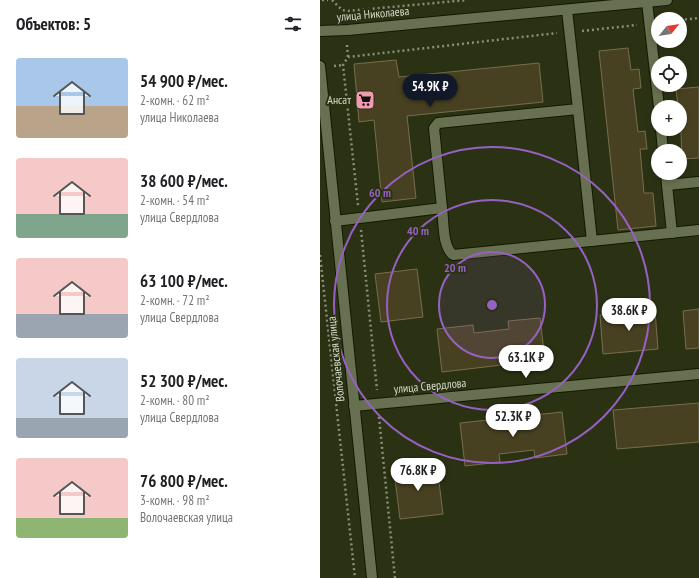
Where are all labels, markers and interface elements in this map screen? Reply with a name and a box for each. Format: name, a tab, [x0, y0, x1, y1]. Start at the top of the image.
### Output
street label: улица Николаева	[336, 3, 410, 24]
north arrow	[651, 12, 687, 48]
map controls	[651, 12, 687, 180]
text: Объектов: 5	[16, 13, 91, 35]
icon: filters	[282, 13, 304, 35]
button: locate	[651, 56, 687, 92]
text: 54 900 ₽/мес.	[140, 70, 228, 92]
icon: home	[48, 74, 96, 122]
pin: 54.9K ₽	[393, 74, 467, 108]
text: 54.9K ₽	[412, 78, 448, 95]
supermarket icon: Ансат	[354, 89, 376, 111]
text: 2-комн. · 62 m²	[140, 92, 210, 109]
place label: Ансат	[327, 92, 351, 107]
button: +	[651, 100, 687, 136]
text: улица Николаева	[140, 109, 219, 126]
button: −	[651, 144, 687, 180]
text: 38 600 ₽/мес.	[140, 170, 228, 192]
icon: home	[48, 174, 96, 222]
text: 60 m	[369, 185, 391, 200]
text: 2-комн. · 54 m²	[140, 192, 210, 209]
text: улица Свердлова	[140, 209, 219, 226]
text: 40 m	[407, 223, 429, 238]
text: 20 m	[444, 260, 466, 275]
text: 63 100 ₽/мес.	[140, 270, 228, 292]
icon: home	[48, 274, 96, 322]
text: 2-комн. · 72 m²	[140, 292, 210, 309]
centre of rings	[485, 298, 499, 312]
pin: 38.6K ₽	[592, 298, 666, 332]
text: 38.6K ₽	[611, 302, 647, 319]
text: улица Свердлова	[140, 309, 219, 326]
street label: Волочаевская улица	[324, 315, 347, 402]
pin: 63.1K ₽	[489, 345, 563, 379]
text: 63.1K ₽	[508, 349, 544, 366]
text: 52 300 ₽/мес.	[140, 370, 228, 392]
icon: home	[48, 374, 96, 422]
street label: улица Свердлова	[393, 375, 467, 396]
text: 2-комн. · 80 m²	[140, 392, 210, 409]
pin: 52.3K ₽	[476, 404, 550, 438]
text: 52.3K ₽	[495, 408, 531, 425]
text: улица Свердлова	[140, 409, 219, 426]
pin: 76.8K ₽	[381, 458, 455, 492]
text: 76.8K ₽	[400, 462, 436, 479]
text: 76 800 ₽/мес.	[140, 470, 228, 492]
icon: home	[48, 474, 96, 522]
text: 3-комн. · 98 m²	[140, 492, 210, 509]
text: Волочаевская улица	[140, 509, 233, 526]

